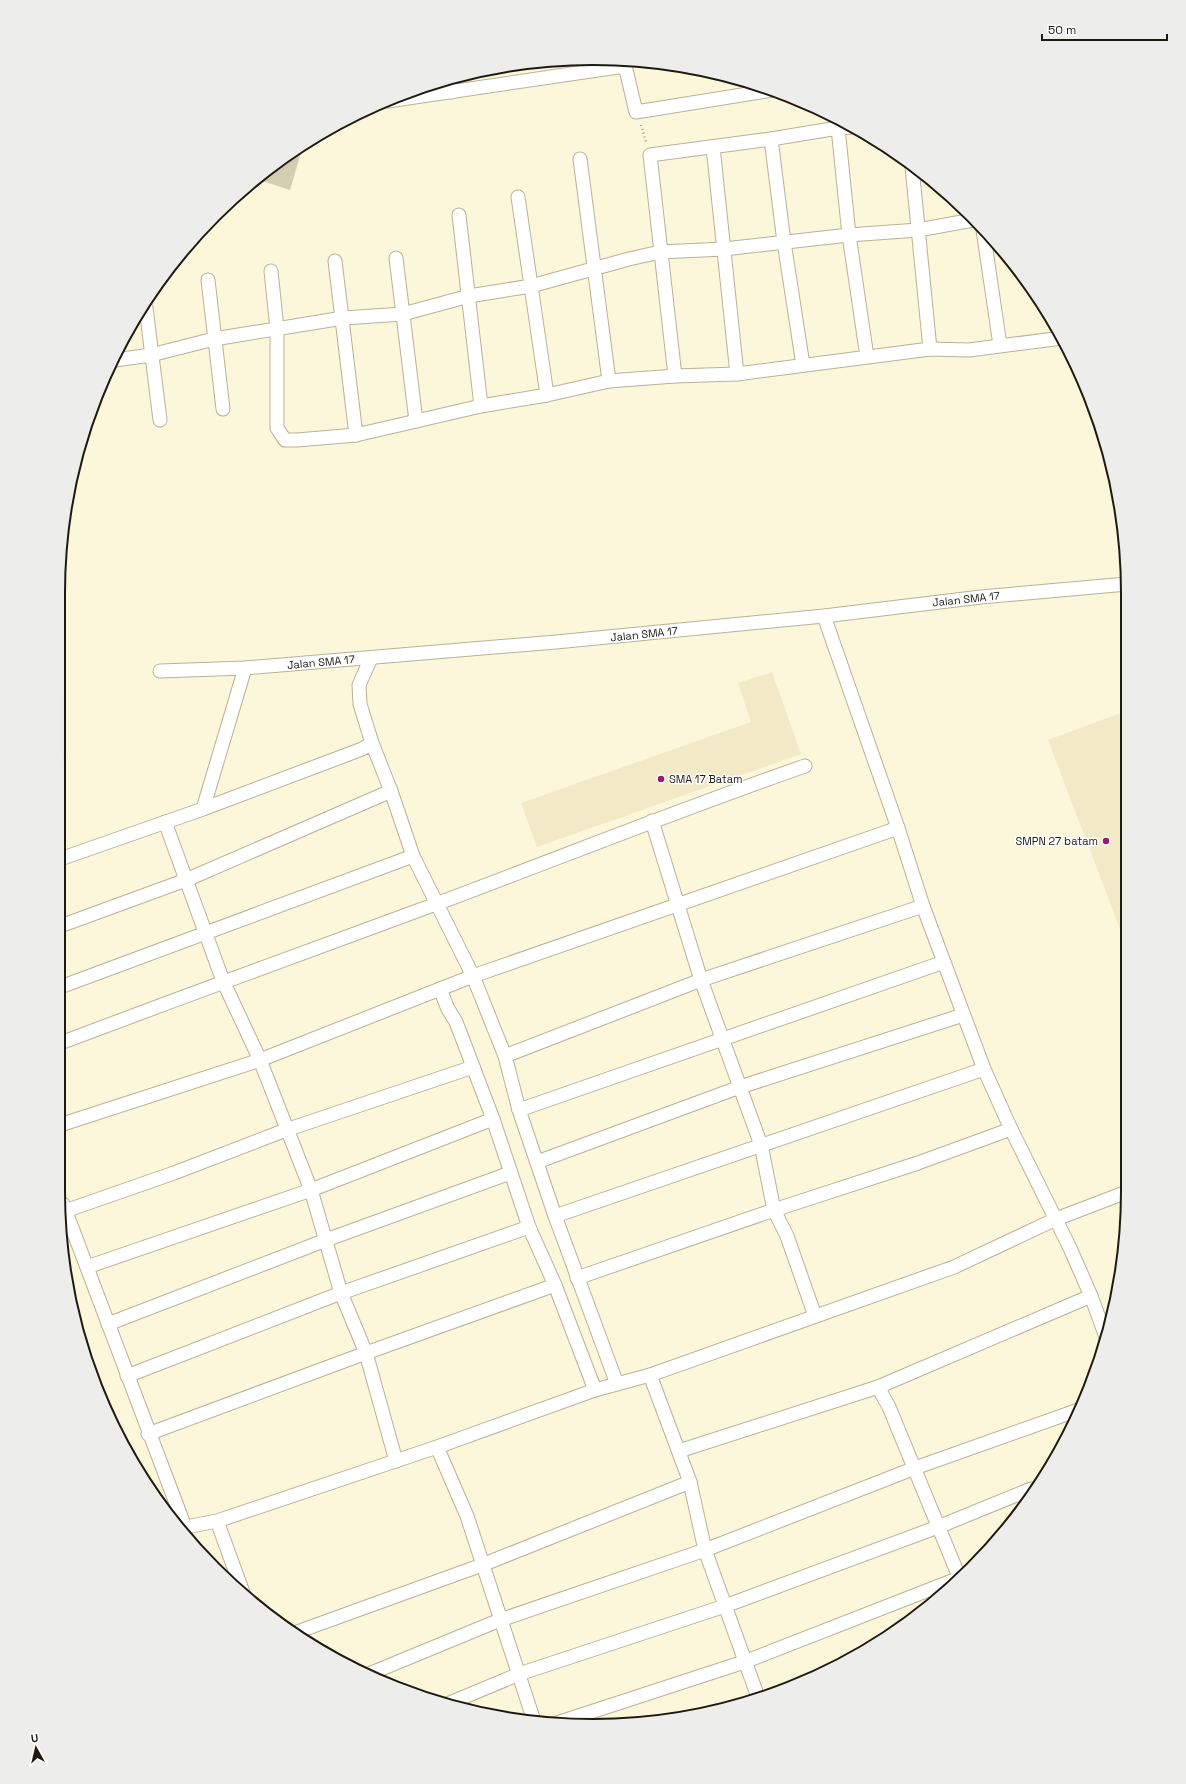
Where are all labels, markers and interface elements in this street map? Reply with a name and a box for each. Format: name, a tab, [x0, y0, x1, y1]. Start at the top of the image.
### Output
scale bar	[1042, 16, 1167, 42]
text: 50 m	[1048, 22, 1076, 38]
street label: Jalan SMA 17	[932, 588, 1000, 610]
street label: Jalan SMA 17	[610, 623, 678, 645]
street label: Jalan SMA 17	[287, 652, 355, 672]
place label: SMA 17 Batam	[669, 772, 743, 786]
marker: SMA 17 Batam	[656, 774, 666, 784]
place label: SMPN 27 batam	[1016, 834, 1098, 848]
marker: SMPN 27 batam	[1101, 836, 1111, 846]
north arrow	[16, 1728, 56, 1768]
text: U	[30, 1731, 39, 1746]

